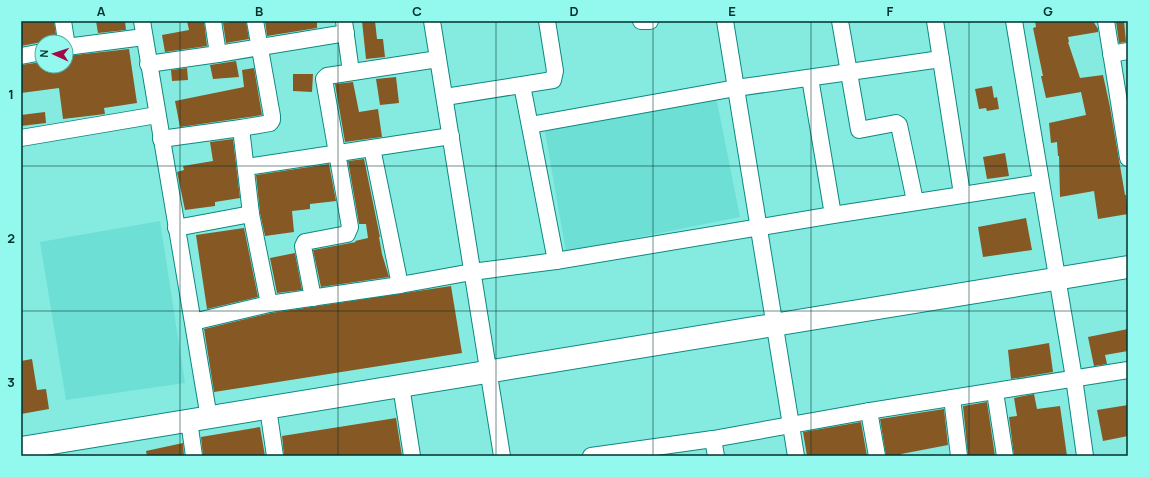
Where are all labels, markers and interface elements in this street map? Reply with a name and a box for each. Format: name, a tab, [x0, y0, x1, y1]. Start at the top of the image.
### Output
text: A	[97, 2, 106, 20]
text: B	[255, 2, 263, 20]
text: C	[412, 2, 422, 20]
text: D	[569, 2, 579, 20]
text: E	[728, 2, 736, 20]
text: F	[887, 2, 894, 20]
text: G	[1043, 2, 1053, 20]
north arrow	[34, 34, 74, 74]
text: N	[36, 49, 51, 58]
text: 1	[8, 85, 14, 103]
text: 2	[7, 229, 15, 247]
text: 3	[7, 373, 15, 391]

